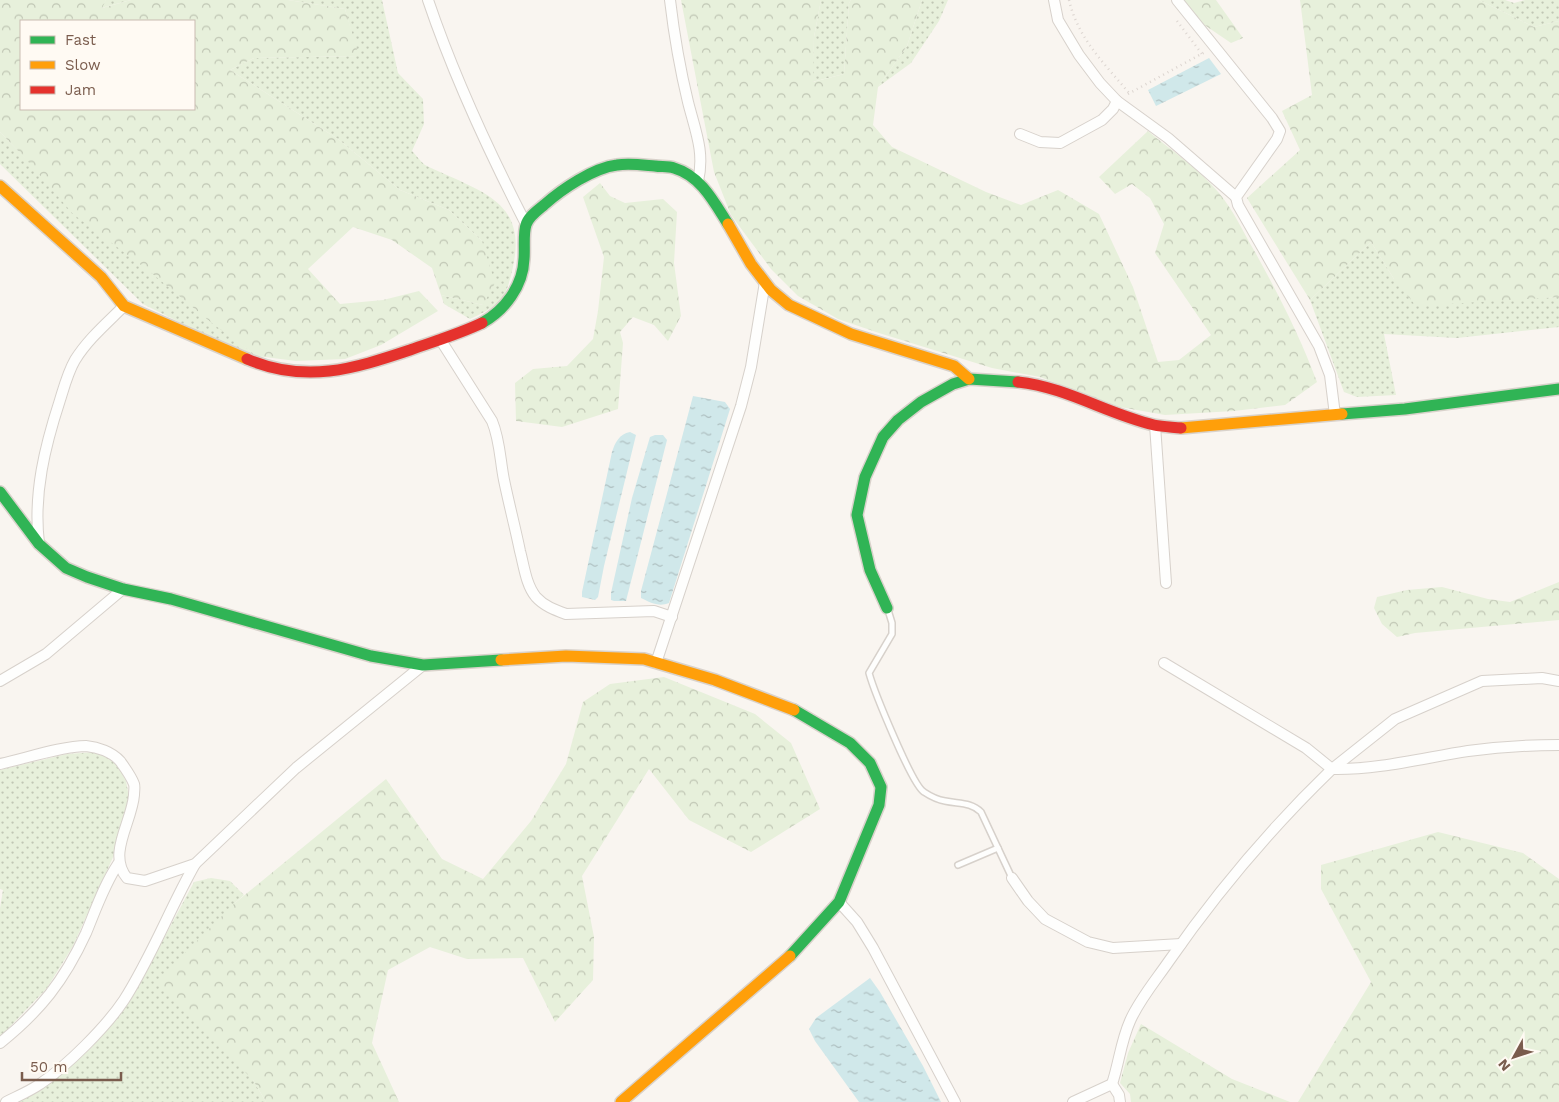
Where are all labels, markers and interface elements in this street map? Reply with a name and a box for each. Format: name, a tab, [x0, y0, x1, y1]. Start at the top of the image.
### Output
legend	[20, 20, 195, 110]
text: Fast	[65, 31, 97, 49]
text: Slow	[65, 56, 101, 74]
text: Jam	[65, 81, 96, 99]
north arrow	[1489, 1032, 1539, 1082]
scale bar	[22, 1050, 121, 1082]
text: N	[1495, 1056, 1514, 1074]
text: 50 m	[30, 1058, 67, 1076]

